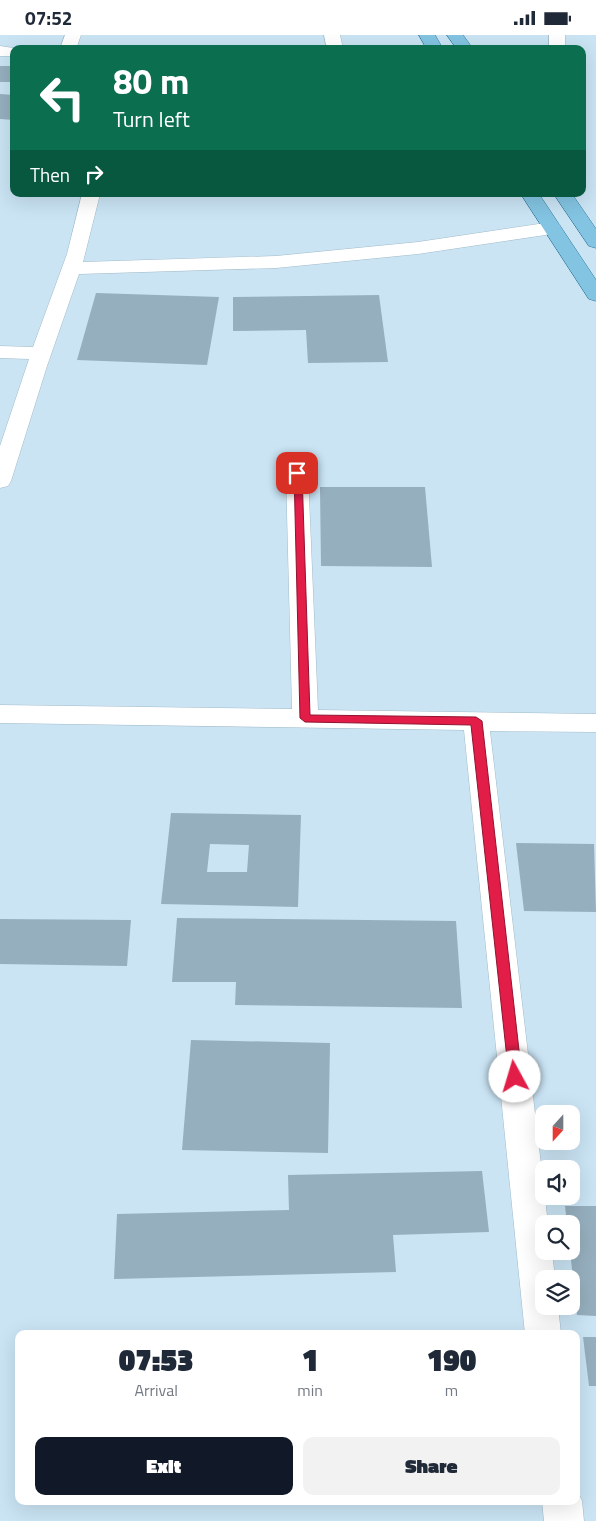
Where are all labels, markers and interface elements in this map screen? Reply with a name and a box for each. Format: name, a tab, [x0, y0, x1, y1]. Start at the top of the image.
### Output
text: 07:52	[25, 3, 72, 32]
text: 80 m	[113, 54, 189, 108]
icon: left	[30, 65, 95, 130]
text: Turn left	[113, 102, 190, 136]
text: Then	[30, 160, 70, 189]
icon: right	[80, 160, 108, 188]
pin	[276, 452, 318, 494]
icon: arrive	[283, 459, 311, 487]
position arrow	[488, 1050, 540, 1102]
north arrow	[535, 1105, 580, 1150]
map controls	[535, 1105, 580, 1315]
button: sound	[535, 1160, 580, 1205]
button: search	[535, 1215, 580, 1260]
button: layers	[535, 1270, 580, 1315]
text: 07:53	[119, 1337, 193, 1383]
text: 1	[302, 1337, 318, 1383]
text: 190	[427, 1337, 476, 1383]
text: Arrival	[134, 1378, 178, 1402]
text: min	[297, 1378, 323, 1402]
text: m	[445, 1378, 458, 1402]
button: Exit	[35, 1437, 293, 1495]
button: Share	[303, 1437, 560, 1495]

